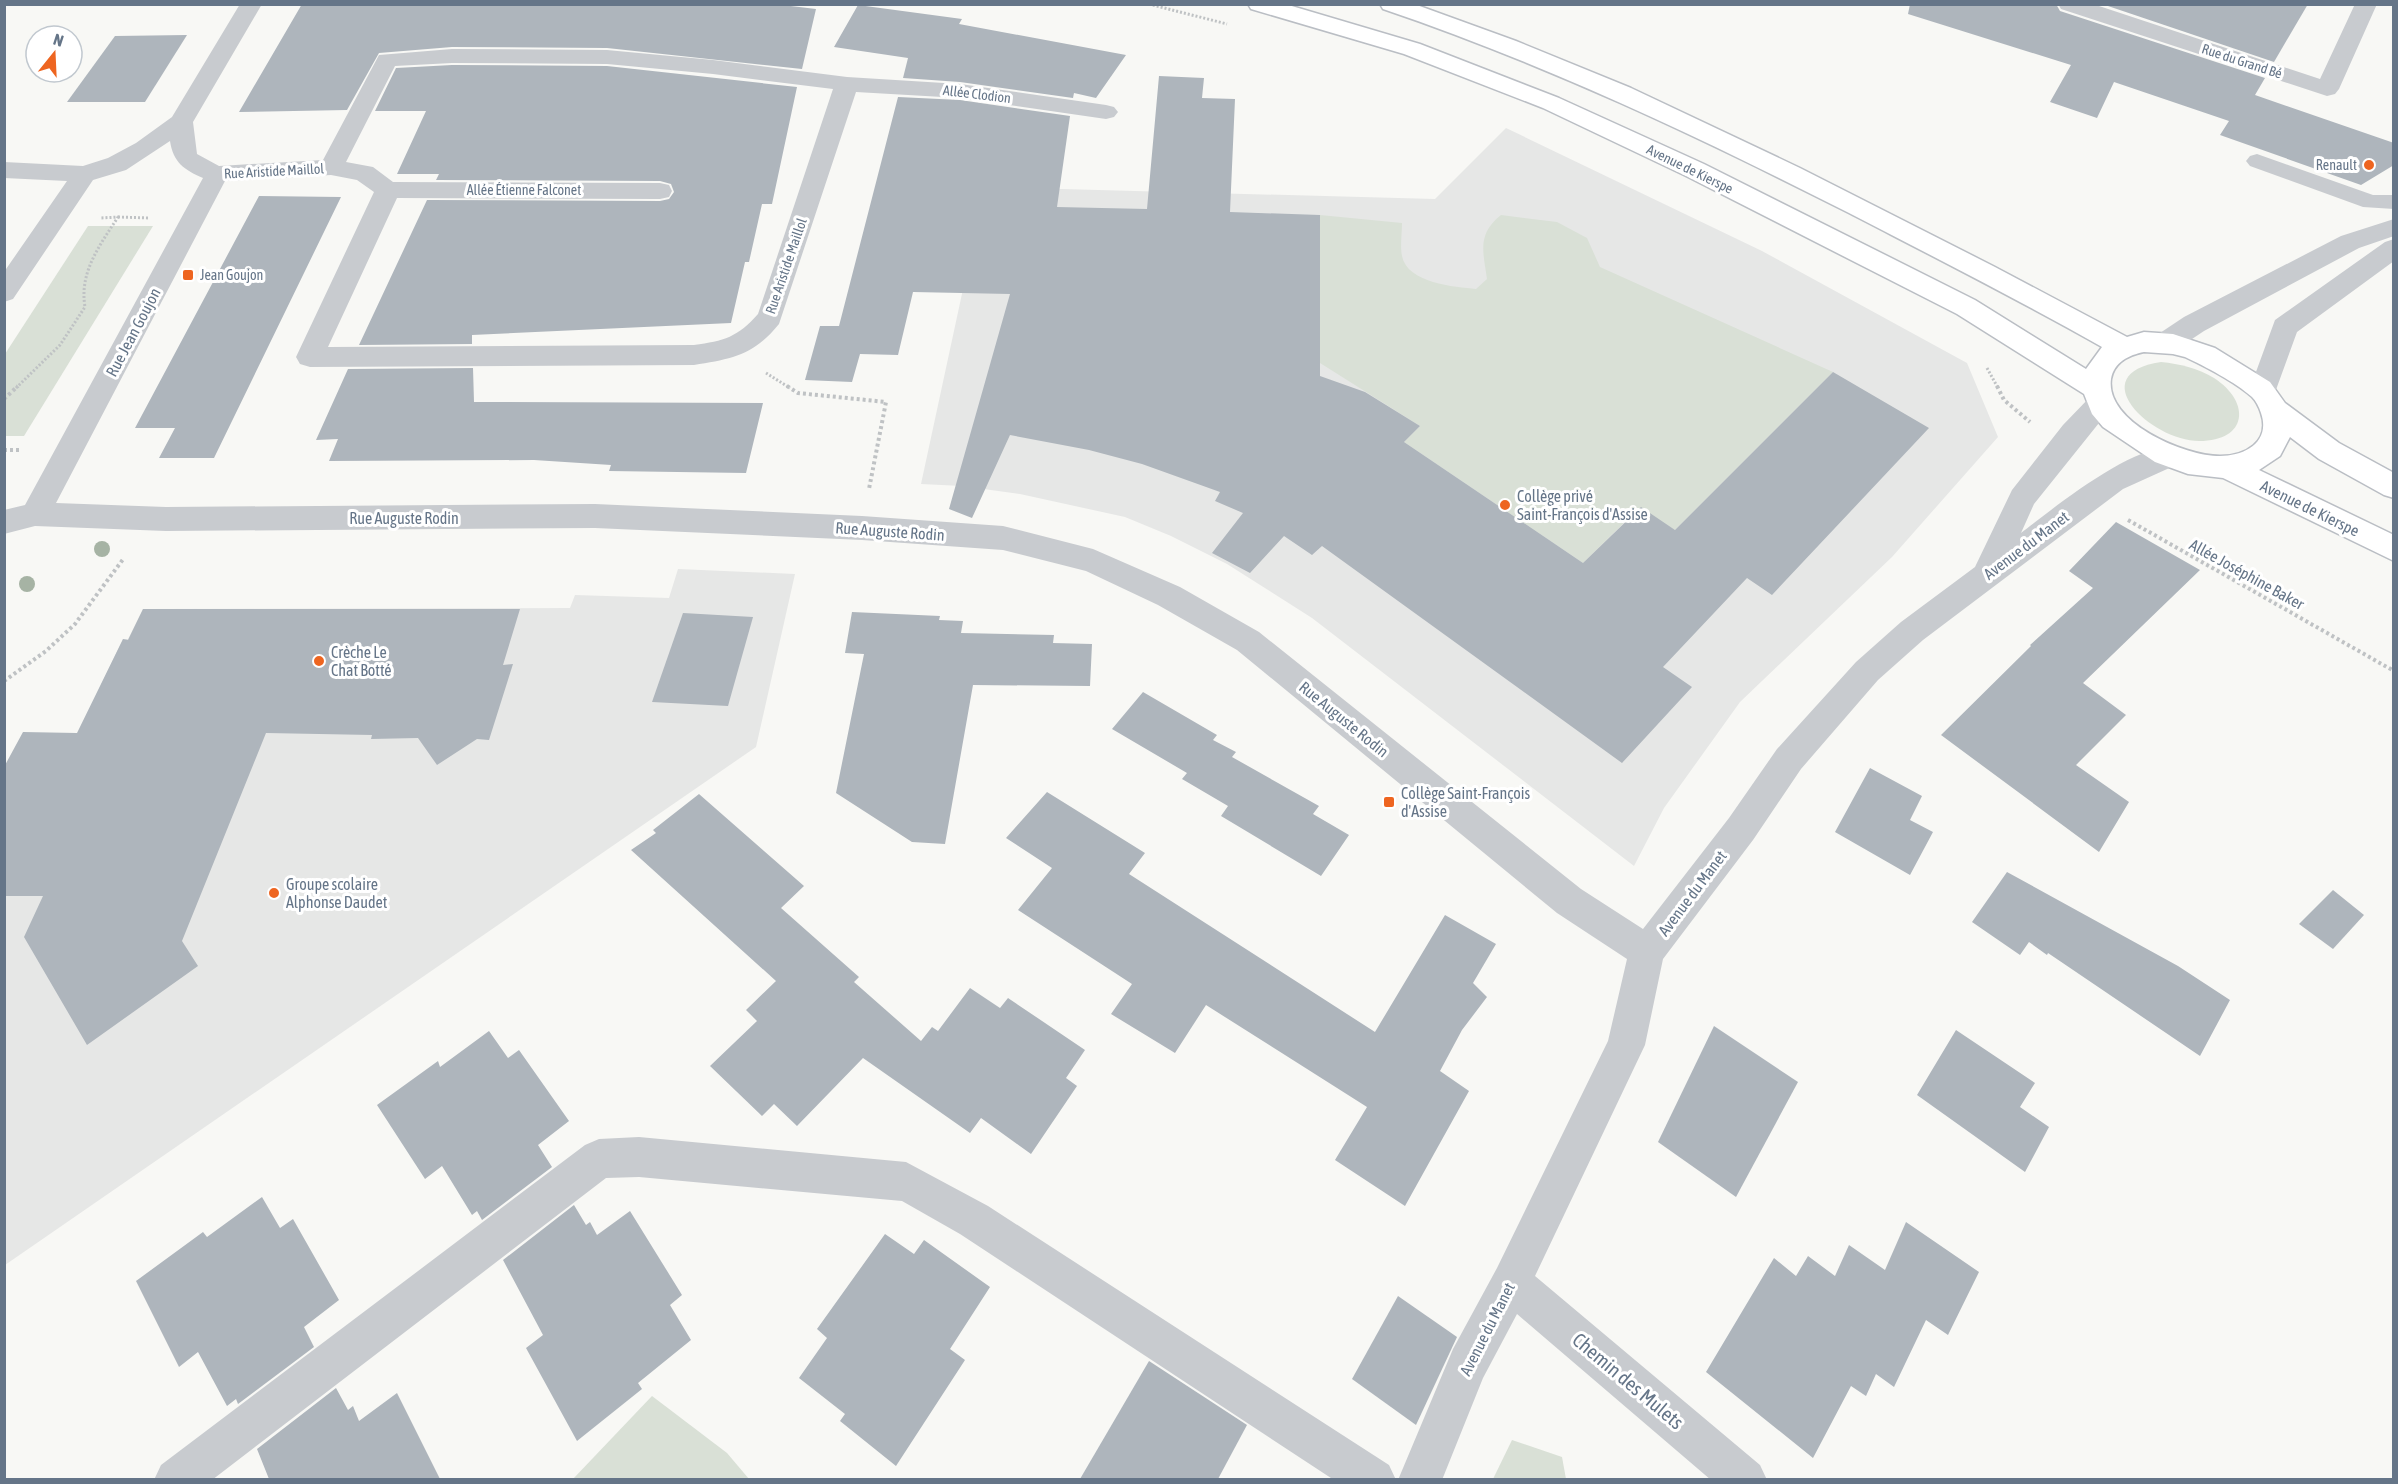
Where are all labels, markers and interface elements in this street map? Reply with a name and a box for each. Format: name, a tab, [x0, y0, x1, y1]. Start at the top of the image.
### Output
north arrow	[24, 24, 84, 84]
text: N	[51, 30, 66, 50]
street label: Rue du Grand Bé	[2200, 40, 2284, 82]
street label: Allée Clodion	[942, 82, 1012, 106]
street label: Avenue de Kierspe	[1644, 141, 1736, 197]
place label: Renault	[2316, 157, 2357, 173]
marker: Renault	[2362, 158, 2376, 172]
street label: Rue Aristide Maillol	[224, 160, 325, 182]
street label: Allée Étienne Falconet	[467, 182, 581, 198]
street label: Rue Aristide Maillol	[762, 216, 810, 316]
place label: Jean Goujon	[200, 267, 263, 283]
marker: Jean Goujon	[181, 268, 195, 282]
street label: Rue Jean Goujon	[102, 285, 165, 380]
street label: Avenue de Kierspe	[2257, 476, 2362, 541]
place label: Collège privé Saint-François d'Assise	[1517, 487, 1648, 524]
marker: Collège privé Saint-François d'Assise	[1498, 498, 1512, 512]
street label: Avenue du Manet	[1980, 507, 2072, 583]
street label: Rue Auguste Rodin	[349, 509, 459, 528]
street label: Rue Auguste Rodin	[835, 518, 945, 545]
street label: Allée Joséphine Baker	[2186, 535, 2308, 614]
place label: Crèche Le Chat Botté	[331, 643, 392, 679]
marker: Crèche Le Chat Botté	[312, 654, 326, 668]
street label: Rue Auguste Rodin	[1295, 678, 1392, 761]
place label: Collège Saint-François d'Assise	[1401, 784, 1530, 820]
marker: Collège Saint-François d'Assise	[1382, 795, 1396, 809]
street label: Avenue du Manet	[1654, 847, 1730, 939]
place label: Groupe scolaire Alphonse Daudet	[286, 875, 388, 912]
marker: Groupe scolaire Alphonse Daudet	[267, 886, 281, 900]
street label: Avenue du Manet	[1456, 1279, 1518, 1378]
street label: Chemin des Mulets	[1568, 1328, 1688, 1434]

